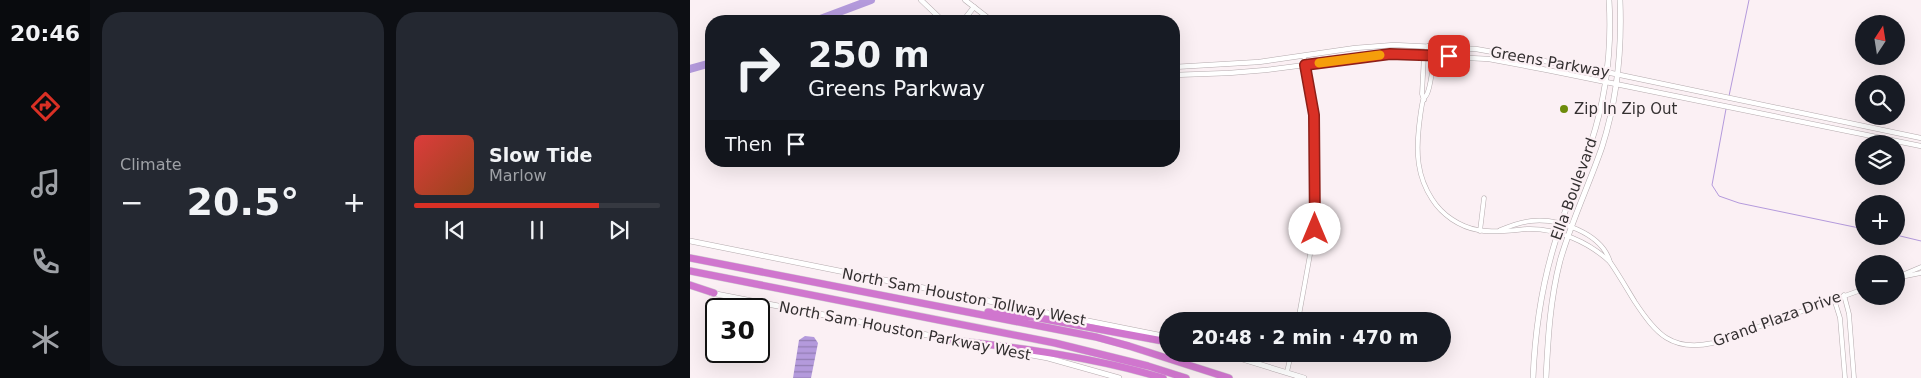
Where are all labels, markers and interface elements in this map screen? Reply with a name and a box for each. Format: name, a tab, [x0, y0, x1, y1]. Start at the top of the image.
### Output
north arrow	[1855, 15, 1905, 65]
map controls	[1855, 15, 1905, 305]
text: 20:46	[10, 21, 80, 46]
icon: right	[725, 35, 790, 100]
text: 250 m	[808, 35, 930, 75]
pin	[1428, 35, 1470, 77]
icon: arrive	[1435, 42, 1463, 70]
street label: Greens Parkway	[1489, 43, 1611, 81]
button: search	[1855, 75, 1905, 125]
text: Greens Parkway	[808, 76, 985, 101]
icon: directions	[28, 89, 63, 124]
place label: Zip In Zip Out	[1574, 100, 1677, 118]
marker: Zip In Zip Out	[1558, 103, 1570, 115]
icon: arrive	[782, 130, 810, 158]
text: Then	[725, 133, 772, 155]
street label: Ella Boulevard	[1547, 135, 1601, 243]
button: layers	[1855, 135, 1905, 185]
text: Slow Tide	[489, 144, 592, 166]
text: Climate	[120, 155, 182, 174]
icon: music	[28, 166, 63, 201]
text: Marlow	[489, 166, 547, 185]
text: 20.5°	[187, 180, 299, 224]
text: −	[120, 186, 143, 219]
text: +	[343, 186, 366, 219]
button: +	[1855, 195, 1905, 245]
position arrow	[1288, 202, 1340, 254]
icon: previous	[441, 216, 469, 244]
icon: pause	[523, 216, 551, 244]
icon: next	[605, 216, 633, 244]
icon: phone	[28, 244, 63, 279]
button: −	[1855, 255, 1905, 305]
street label: North Sam Houston Tollway West	[841, 265, 1088, 330]
street label: Grand Plaza Drive	[1710, 287, 1844, 351]
speed limit sign: 30	[705, 298, 770, 363]
street label: North Sam Houston Parkway West	[777, 298, 1033, 364]
icon: climate	[28, 322, 63, 357]
text: 20:48 · 2 min · 470 m	[1191, 326, 1419, 348]

